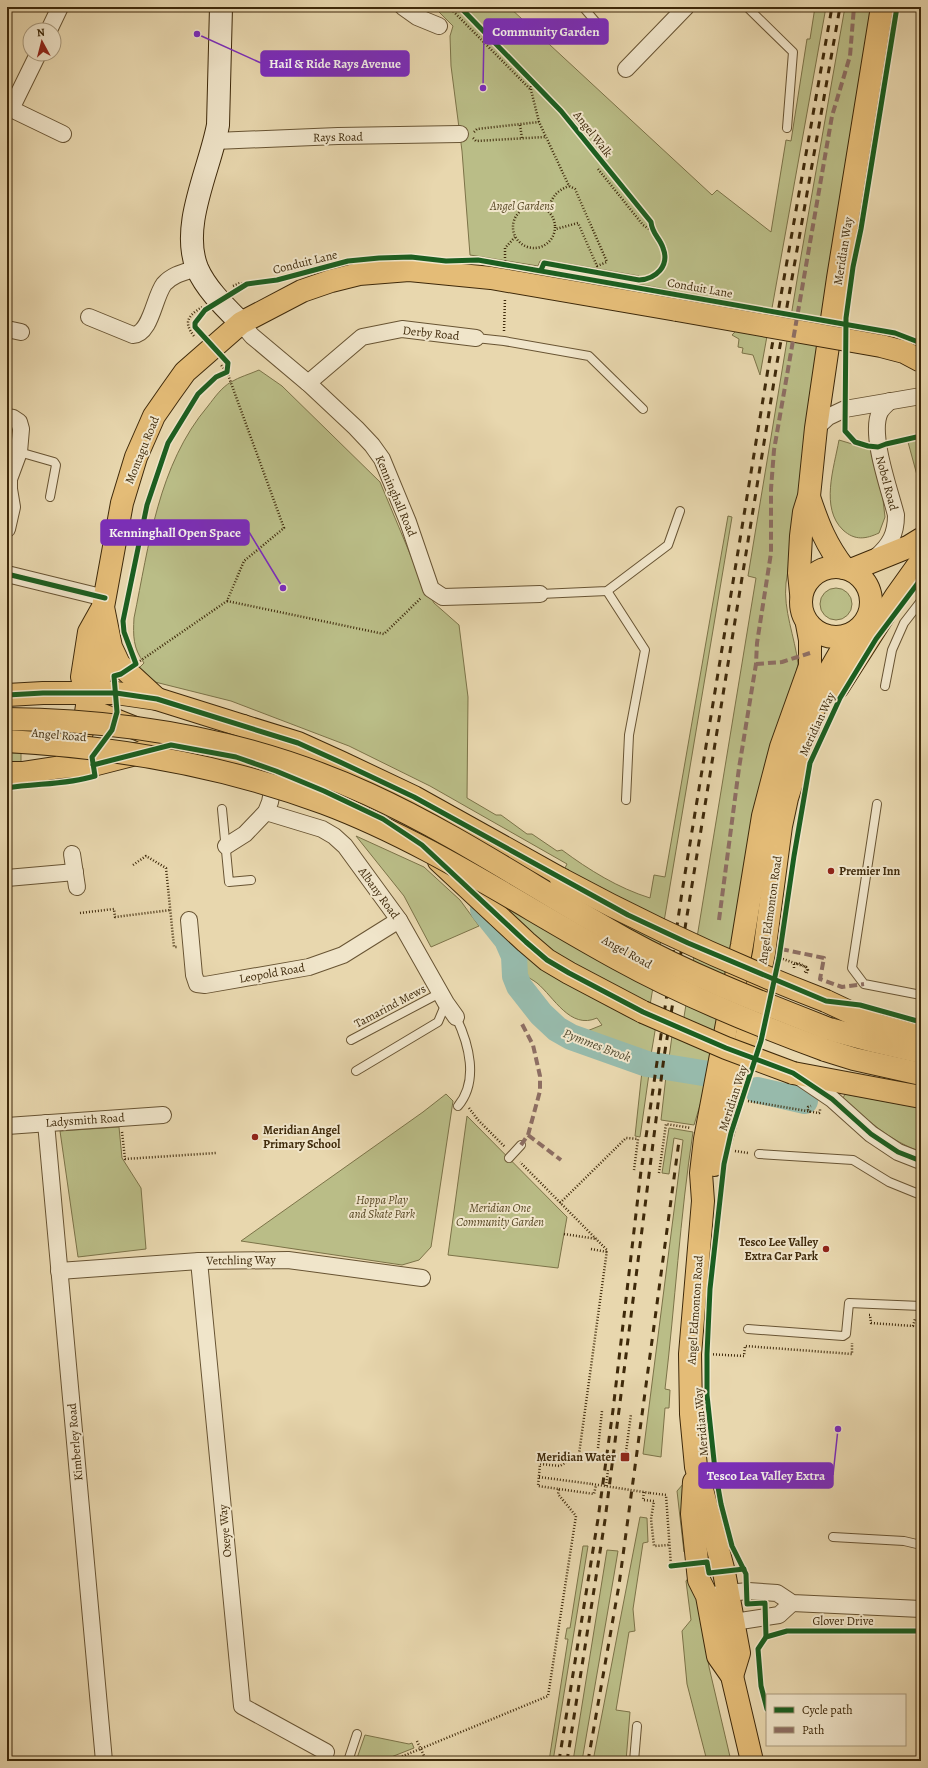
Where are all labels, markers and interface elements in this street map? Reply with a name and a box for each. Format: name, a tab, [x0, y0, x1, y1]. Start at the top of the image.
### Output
callout: Community Garden	[484, 19, 608, 44]
north arrow	[22, 22, 62, 62]
text: Community Garden	[492, 23, 600, 40]
text: N	[36, 25, 46, 41]
callout: Hail & Ride Rays Avenue	[261, 51, 409, 76]
text: Hail & Ride Rays Avenue	[269, 55, 401, 72]
street label: Angel Walk	[569, 107, 616, 161]
street label: Rays Road	[313, 129, 364, 145]
park label: Angel Gardens	[489, 198, 554, 214]
street label: Meridian Way	[830, 215, 856, 286]
street label: Conduit Lane	[271, 246, 339, 278]
street label: Conduit Lane	[666, 274, 734, 302]
street label: Derby Road	[402, 322, 461, 344]
street label: Montagu Road	[121, 413, 163, 486]
street label: Kenninghall Road	[372, 453, 421, 540]
street label: Nobel Road	[872, 454, 902, 513]
callout: Kenninghall Open Space	[101, 520, 249, 545]
text: Kenninghall Open Space	[109, 524, 241, 541]
street label: Meridian Way	[795, 689, 839, 758]
street label: Angel Road	[30, 725, 88, 745]
street label: Angel Edmonton Road	[754, 854, 786, 966]
street label: Albany Road	[354, 863, 404, 923]
place label: Premier Inn	[839, 863, 900, 879]
marker: Premier Inn	[826, 866, 836, 876]
street label: Angel Road	[598, 931, 655, 973]
street label: Leopold Road	[238, 959, 307, 987]
street label: Tamarind Mews	[351, 980, 429, 1032]
water label: Pymmes Brook	[561, 1024, 633, 1066]
street label: Meridian Way	[715, 1062, 751, 1133]
street label: Ladysmith Road	[45, 1109, 126, 1131]
place label: Meridian Angel Primary School	[263, 1122, 341, 1152]
marker: Meridian Angel Primary School	[250, 1132, 260, 1142]
park label: Hoppa Play and Skate Park	[349, 1192, 416, 1222]
park label: Meridian One Community Garden	[456, 1200, 544, 1230]
place label: Tesco Lee Valley Extra Car Park	[739, 1234, 819, 1264]
marker: Tesco Lee Valley Extra Car Park	[821, 1244, 831, 1254]
street label: Vetchling Way	[205, 1251, 277, 1269]
street label: Angel Edmonton Road	[683, 1254, 707, 1366]
street label: Meridian Way	[690, 1386, 712, 1457]
street label: Kimberley Road	[64, 1402, 86, 1482]
place label: Meridian Water	[537, 1449, 616, 1465]
marker: Meridian Water	[619, 1451, 631, 1463]
callout: Tesco Lea Valley Extra	[699, 1463, 833, 1488]
text: Tesco Lea Valley Extra	[707, 1467, 826, 1484]
street label: Oxeye Way	[215, 1503, 235, 1558]
street label: Glover Drive	[812, 1613, 874, 1629]
legend	[766, 1694, 906, 1746]
text: Cycle path	[802, 1702, 853, 1718]
text: Path	[802, 1722, 825, 1738]

